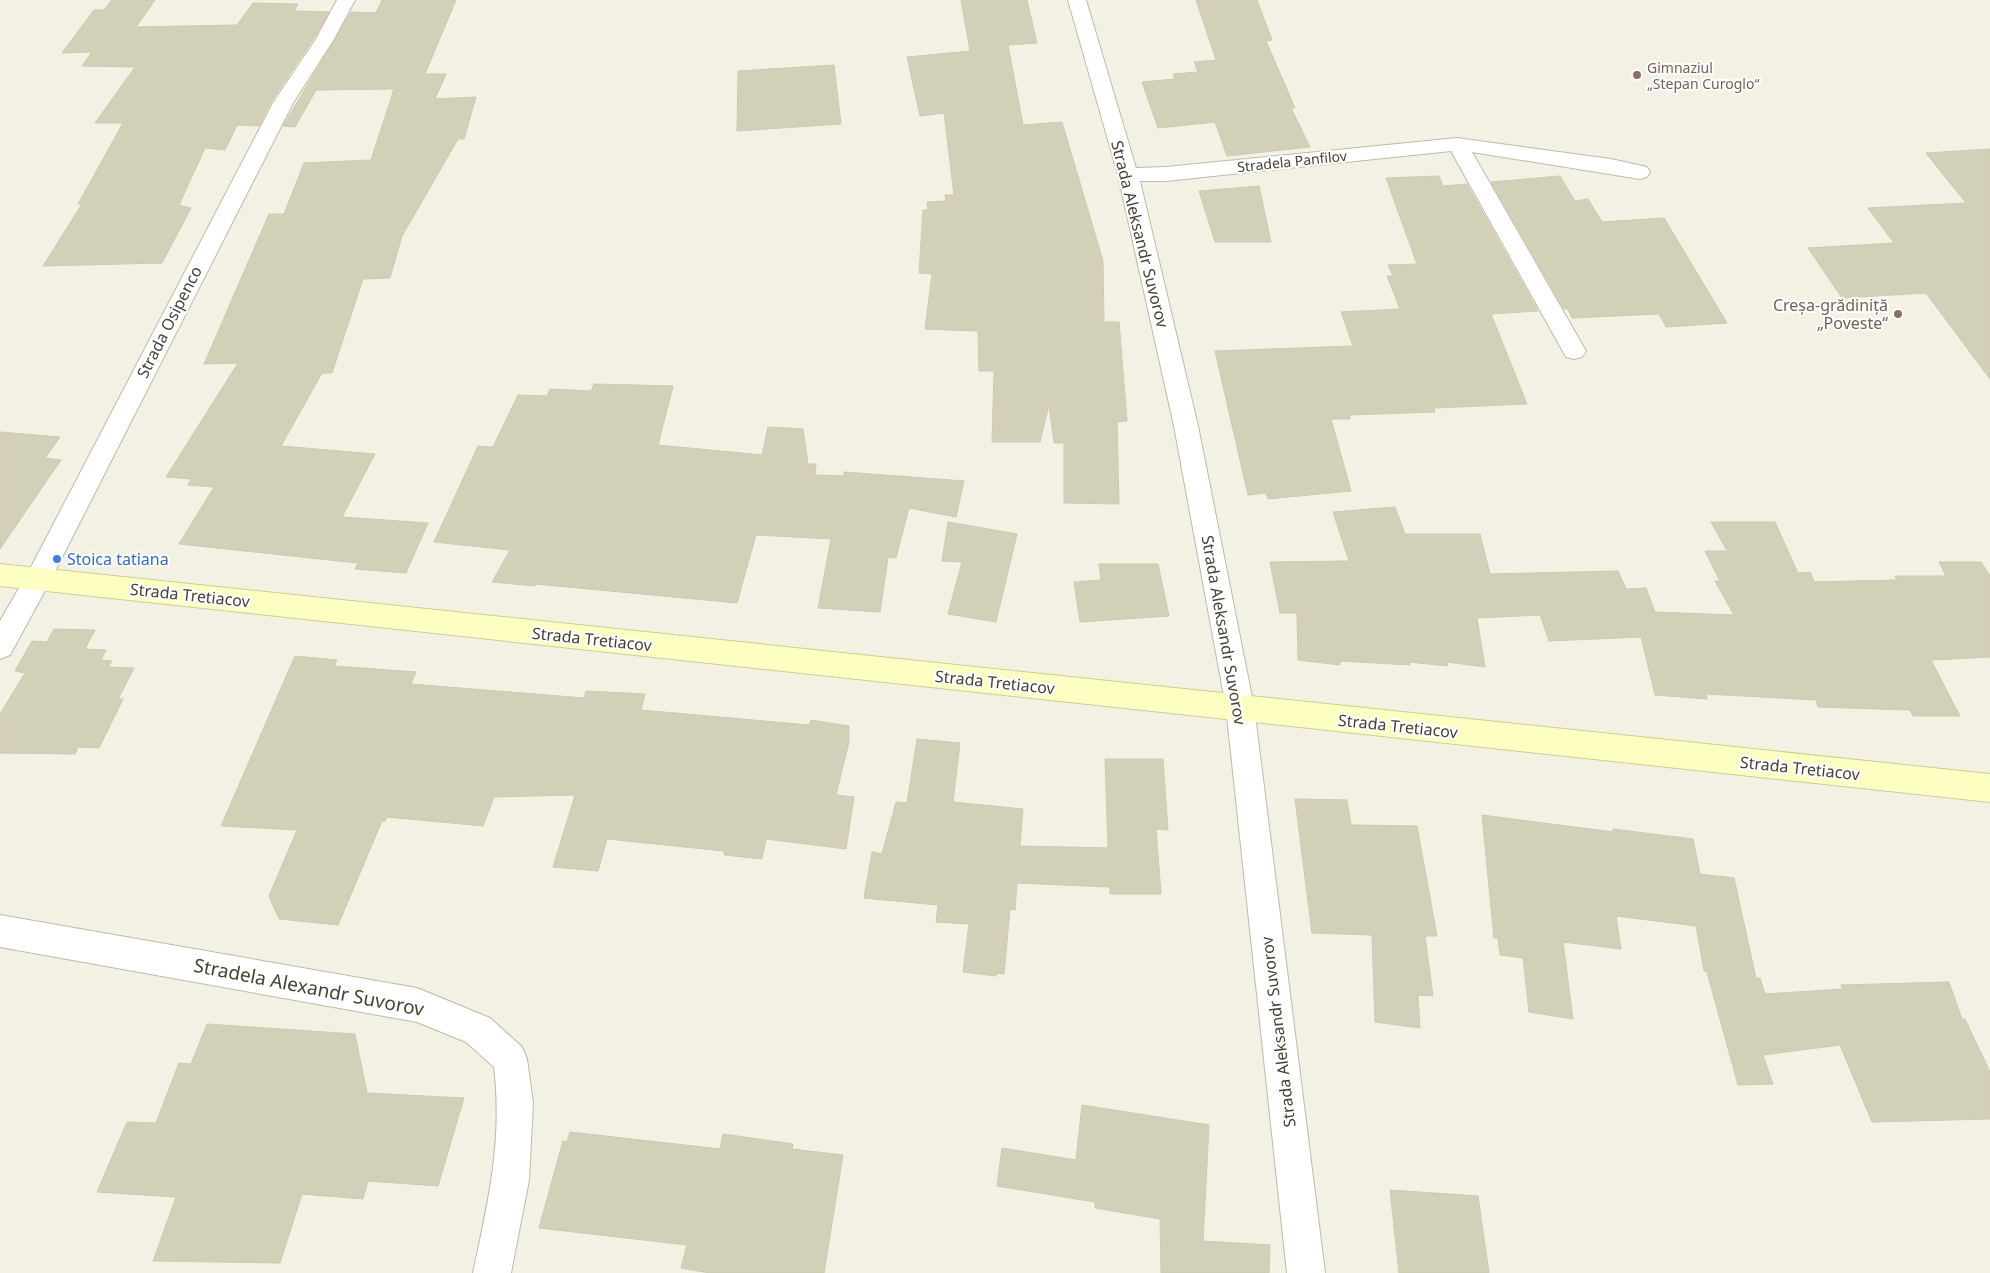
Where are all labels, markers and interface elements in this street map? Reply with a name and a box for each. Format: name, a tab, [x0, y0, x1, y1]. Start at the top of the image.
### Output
place label: Gimnaziul „Stepan Curoglo“	[1647, 58, 1759, 93]
marker: Gimnaziul „Stepan Curoglo“	[1631, 69, 1643, 81]
street label: Strada Aleksandr Suvorov	[1106, 138, 1174, 331]
street label: Stradela Panfilov	[1236, 146, 1349, 176]
street label: Strada Osipenco	[131, 262, 207, 382]
place label: Creșa-grădiniță „Poveste“	[1773, 294, 1888, 334]
marker: Creșa-grădiniță „Poveste“	[1892, 308, 1904, 320]
street label: Strada Aleksandr Suvorov	[1196, 533, 1252, 727]
place label: Stoica tatiana	[67, 548, 169, 570]
marker: Stoica tatiana	[51, 553, 63, 565]
street label: Strada Tretiacov	[129, 578, 252, 612]
street label: Strada Tretiacov	[531, 622, 654, 656]
street label: Strada Tretiacov	[934, 665, 1057, 699]
street label: Strada Tretiacov	[1337, 709, 1460, 743]
street label: Strada Tretiacov	[1739, 751, 1862, 785]
street label: Strada Aleksandr Suvorov	[1255, 934, 1301, 1129]
street label: Stradela Alexandr Suvorov	[192, 952, 427, 1022]

